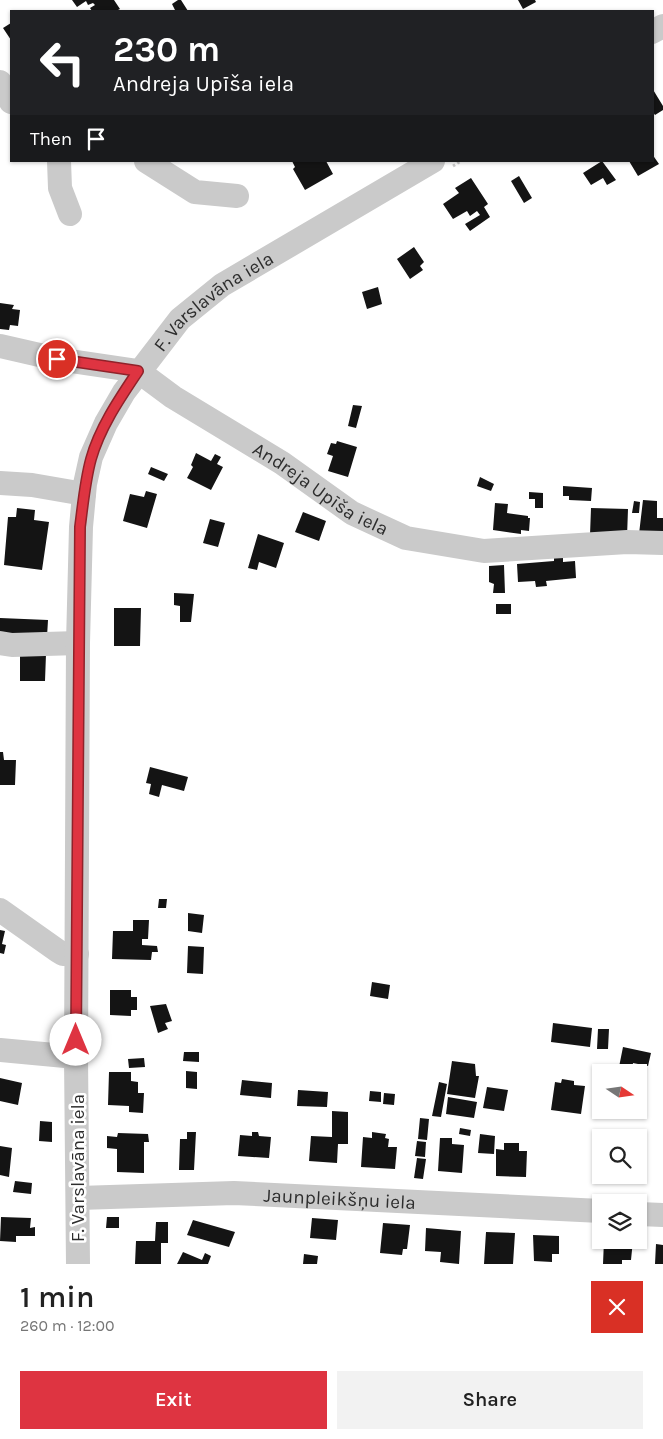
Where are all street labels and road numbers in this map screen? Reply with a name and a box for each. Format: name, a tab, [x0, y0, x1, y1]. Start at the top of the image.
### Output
street label: F. Varslavāna iela	[149, 247, 278, 356]
street label: Andreja Upīša iela	[249, 438, 392, 540]
street label: F. Varslavāna iela	[67, 1094, 89, 1242]
street label: Jaunpleikšņu iela	[263, 1184, 416, 1214]

